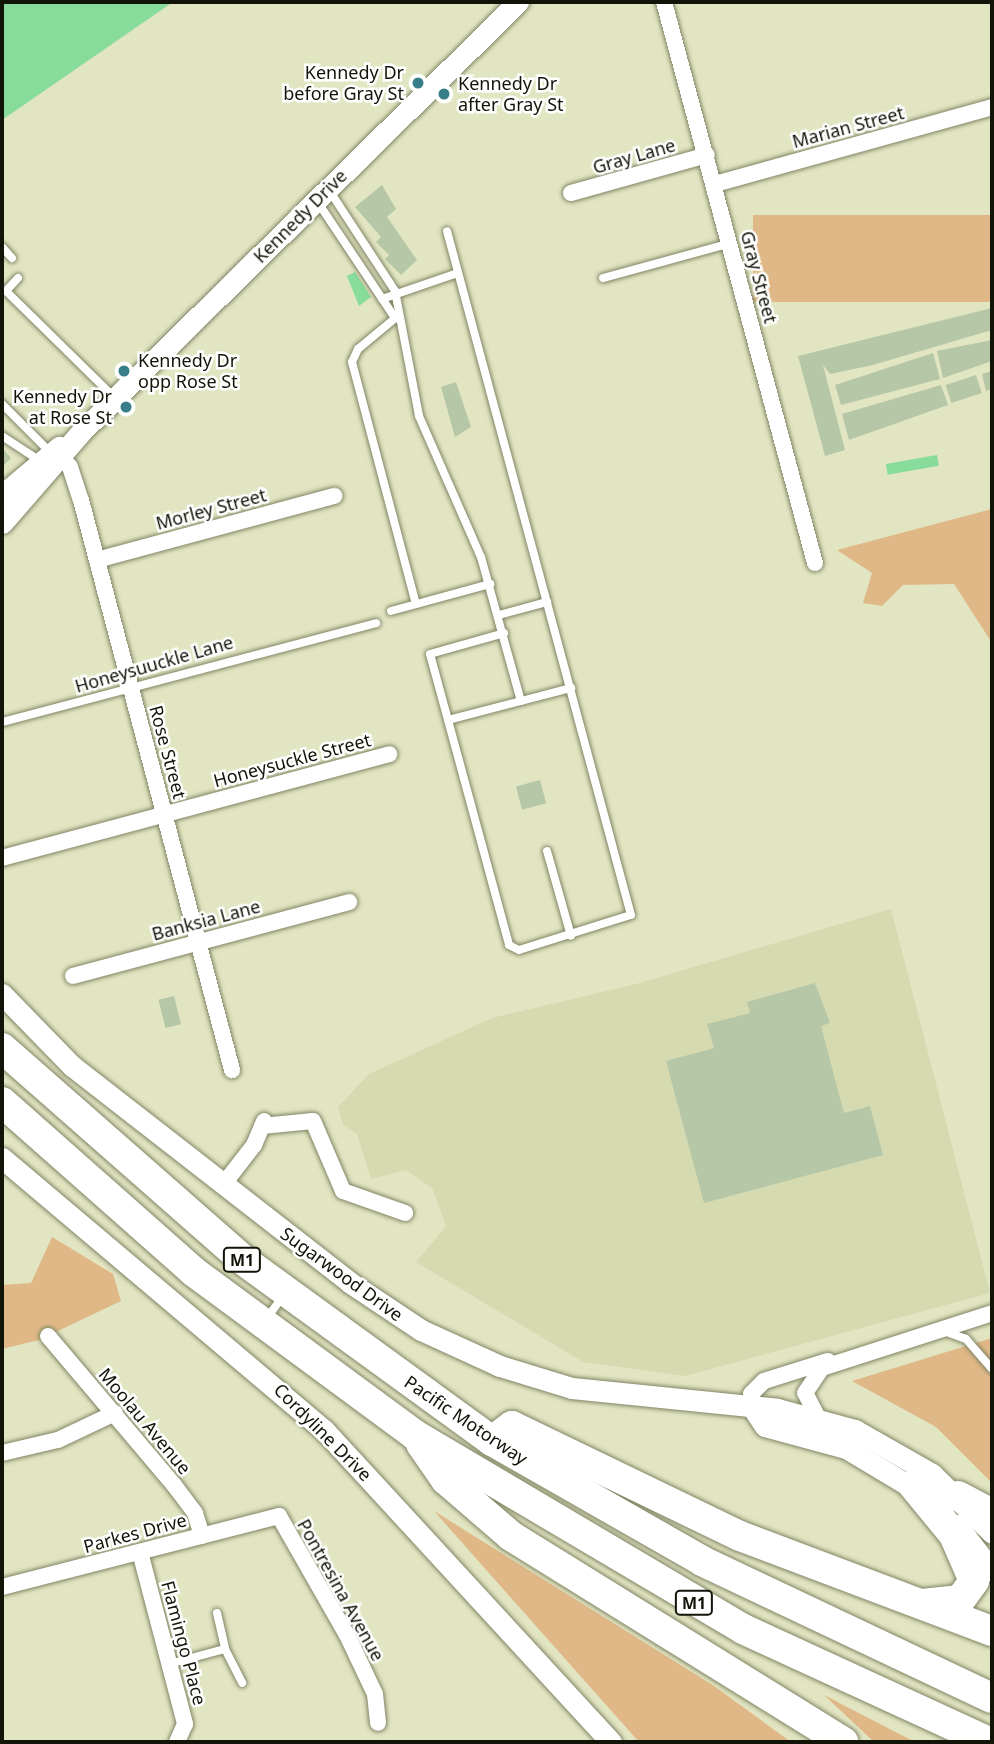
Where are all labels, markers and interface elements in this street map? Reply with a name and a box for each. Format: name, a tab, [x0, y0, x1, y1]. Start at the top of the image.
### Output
place label: Kennedy Dr before Gray St	[283, 62, 404, 104]
place label: Kennedy Dr after Gray St	[458, 73, 564, 116]
marker: Kennedy Dr before Gray St	[410, 75, 426, 91]
marker: Kennedy Dr after Gray St	[436, 86, 452, 102]
street label: Marian Street	[790, 102, 906, 152]
street label: Gray Lane	[590, 134, 678, 178]
street label: Kennedy Drive	[249, 165, 351, 267]
street label: Gray Street	[736, 229, 782, 325]
place label: Kennedy Dr opp Rose St	[138, 350, 238, 392]
marker: Kennedy Dr opp Rose St	[116, 363, 132, 379]
place label: Kennedy Dr at Rose St	[13, 386, 112, 428]
marker: Kennedy Dr at Rose St	[118, 399, 134, 415]
street label: Morley Street	[154, 484, 268, 534]
street label: Honeysuuckle Lane	[72, 631, 236, 697]
street label: Rose Street	[145, 703, 191, 801]
street label: Honeysuckle Street	[211, 729, 373, 791]
street label: Banksia Lane	[149, 895, 263, 945]
street label: Sugarwood Drive	[277, 1222, 407, 1326]
road number: M1	[223, 1248, 261, 1272]
street label: Moolau Avenue	[94, 1364, 196, 1478]
street label: Pacific Motorway	[400, 1371, 532, 1469]
street label: Cordyline Drive	[270, 1379, 376, 1485]
street label: Parkes Drive	[81, 1509, 189, 1557]
street label: Pontresina Avenue	[293, 1515, 389, 1665]
street label: Flamingo Place	[157, 1579, 211, 1707]
road number: M1	[675, 1590, 713, 1616]

